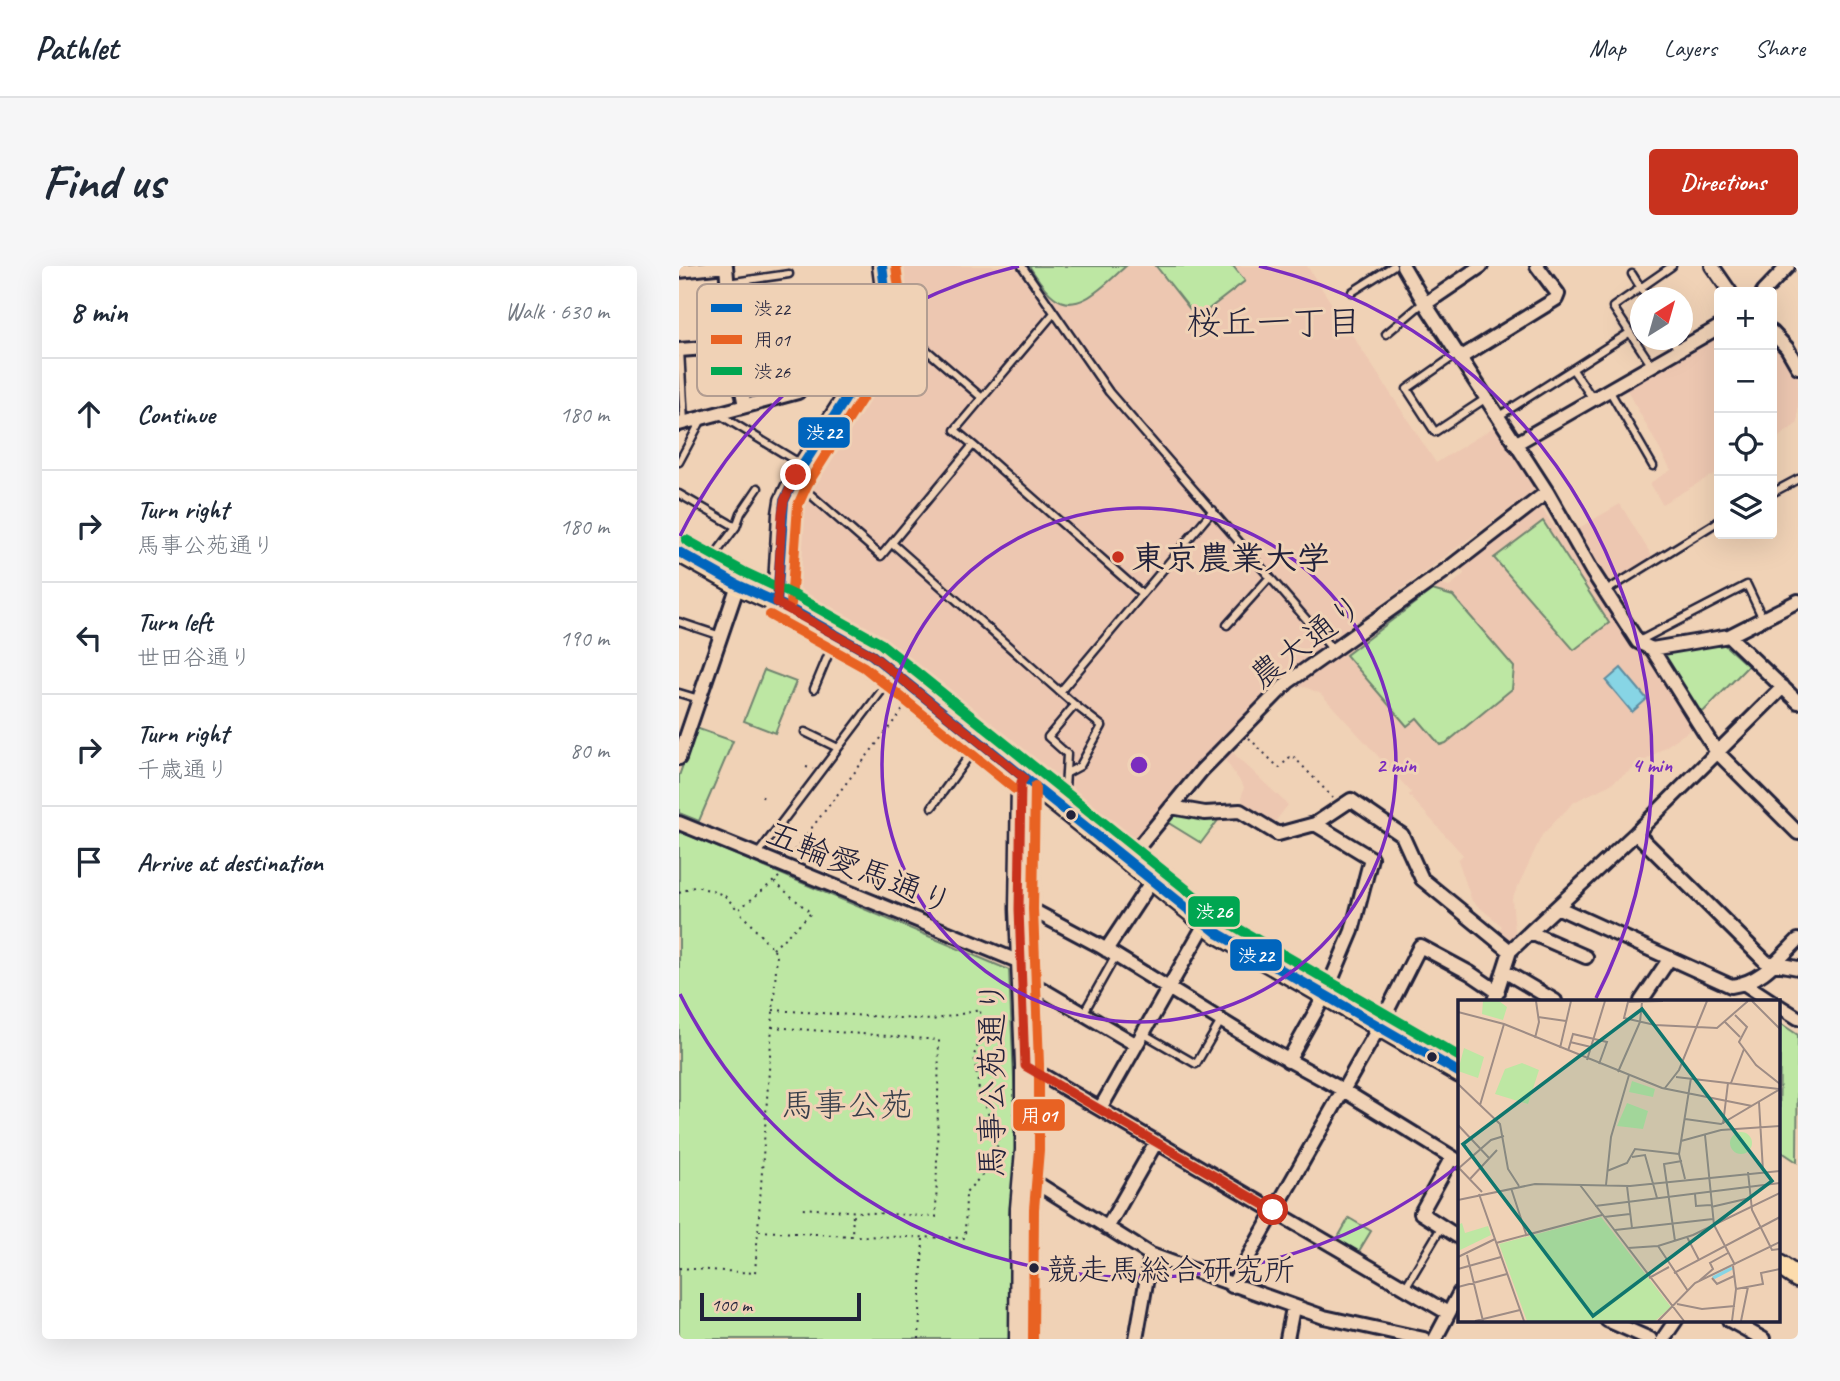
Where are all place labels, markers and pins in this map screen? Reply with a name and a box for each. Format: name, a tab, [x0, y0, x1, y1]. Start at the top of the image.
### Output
place label: 東京農業大学	[1132, 537, 1330, 579]
marker: 東京農業大学	[1110, 549, 1126, 565]
centre of rings	[1127, 753, 1151, 777]
unlabelled marker	[1064, 808, 1078, 822]
unlabelled marker	[1425, 1050, 1439, 1064]
place label: 競走馬総合研究所	[1047, 1250, 1295, 1289]
marker: 競走馬総合研究所	[1027, 1261, 1041, 1275]

